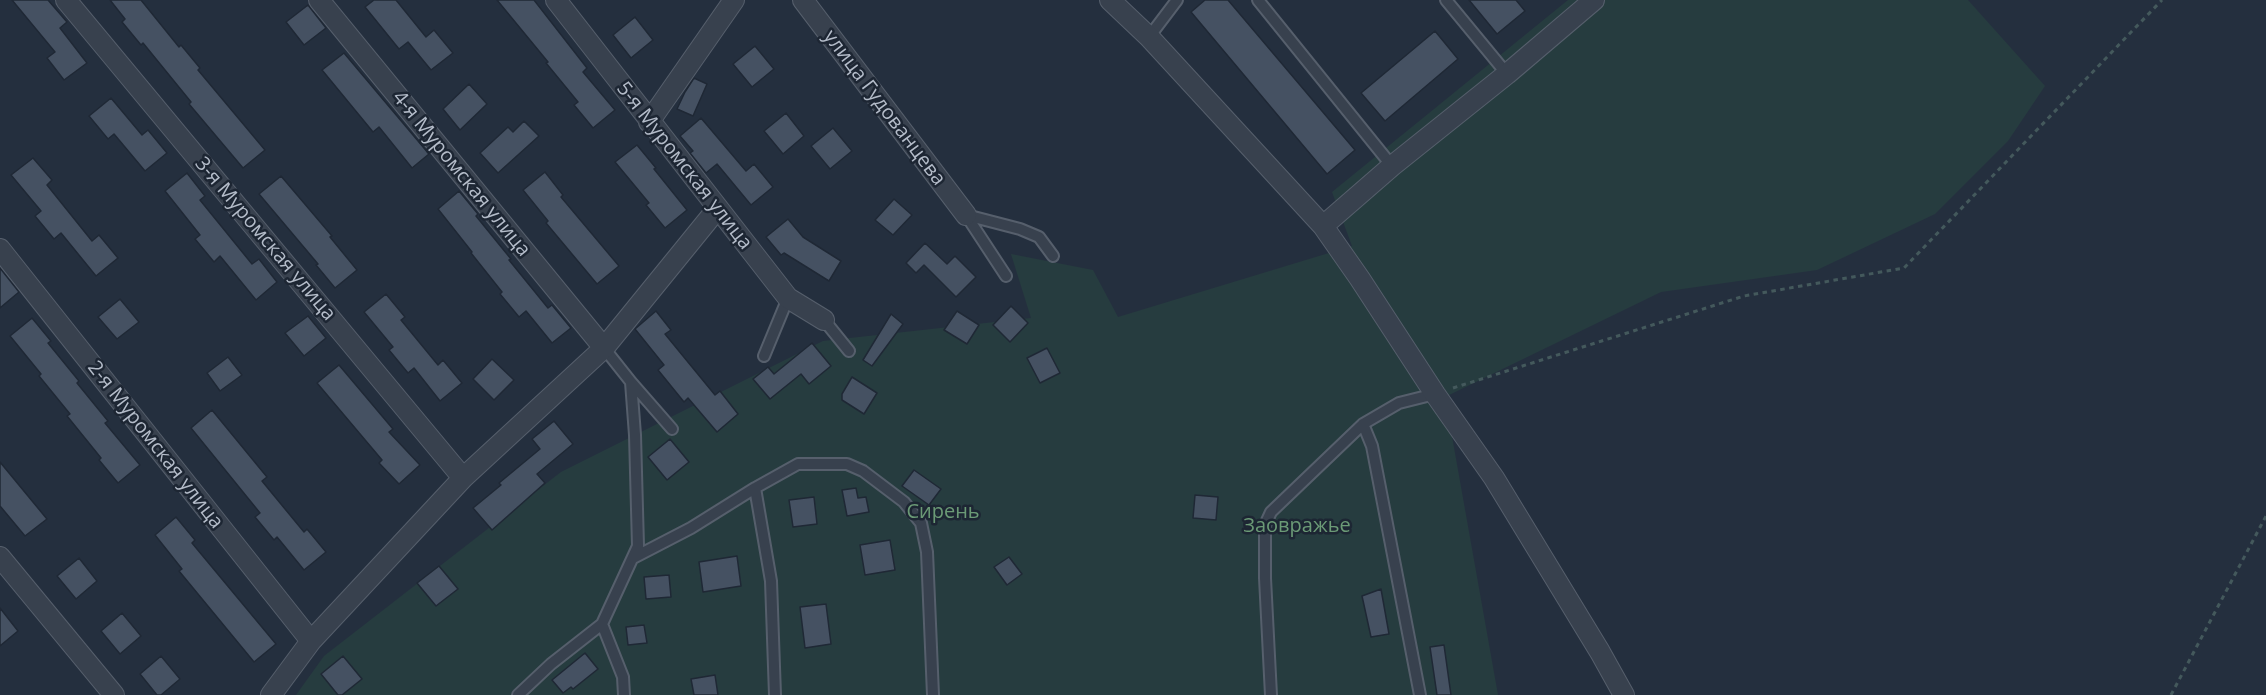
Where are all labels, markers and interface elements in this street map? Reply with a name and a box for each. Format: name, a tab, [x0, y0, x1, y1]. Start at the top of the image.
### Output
street label: улица Гудованцева	[818, 25, 950, 191]
street label: 5-я Муромская улица	[611, 77, 757, 255]
street label: 4-я Муромская улица	[387, 86, 535, 262]
street label: 3-я Муромская улица	[190, 152, 340, 326]
street label: 2-я Муромская улица	[82, 356, 228, 534]
park label: Сирень	[906, 500, 980, 524]
park label: Заовражье	[1243, 514, 1351, 538]

